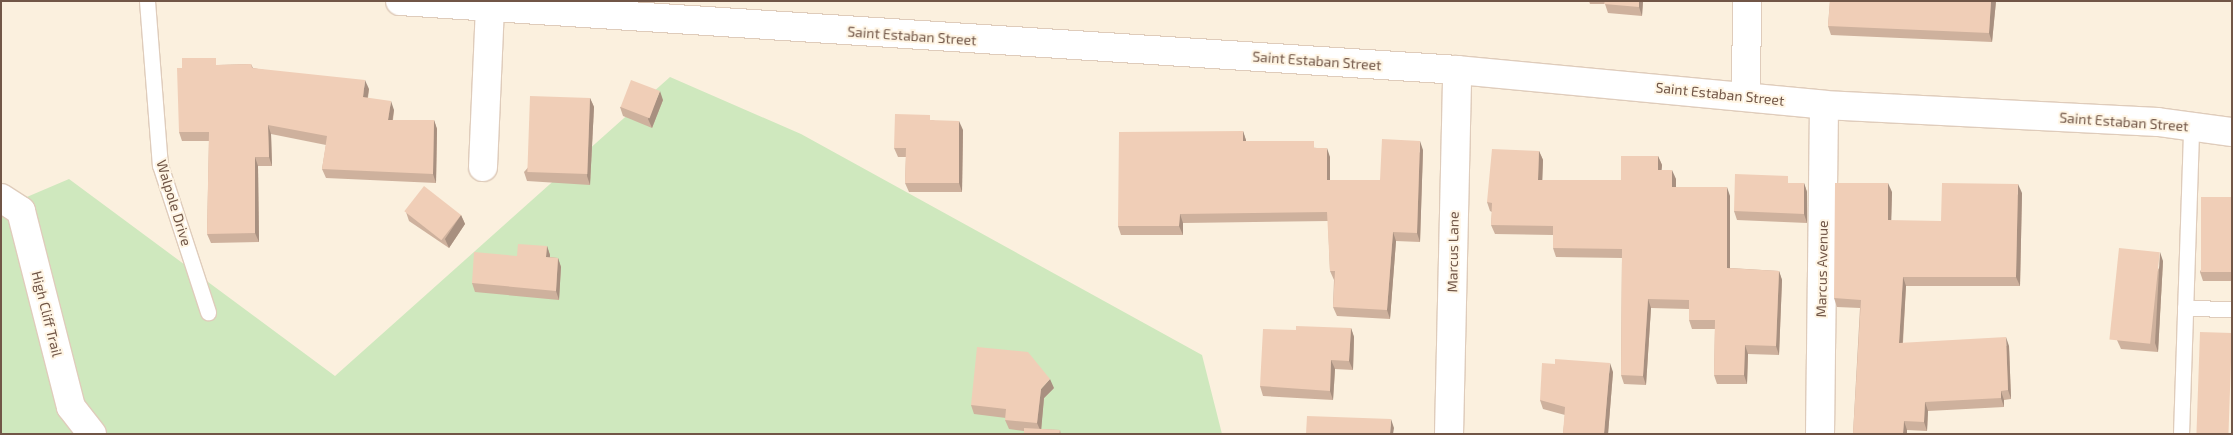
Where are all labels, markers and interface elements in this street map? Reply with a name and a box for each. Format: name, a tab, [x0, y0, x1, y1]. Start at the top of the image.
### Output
street label: Saint Estaban Street	[847, 23, 977, 49]
street label: Saint Estaban Street	[1252, 48, 1382, 74]
street label: Saint Estaban Street	[1655, 79, 1785, 109]
street label: Saint Estaban Street	[2059, 109, 2189, 135]
street label: Walpole Drive	[153, 158, 195, 248]
street label: Marcus Lane	[1444, 211, 1462, 293]
street label: Marcus Avenue	[1813, 220, 1831, 318]
street label: High Cliff Trail	[28, 269, 66, 359]

